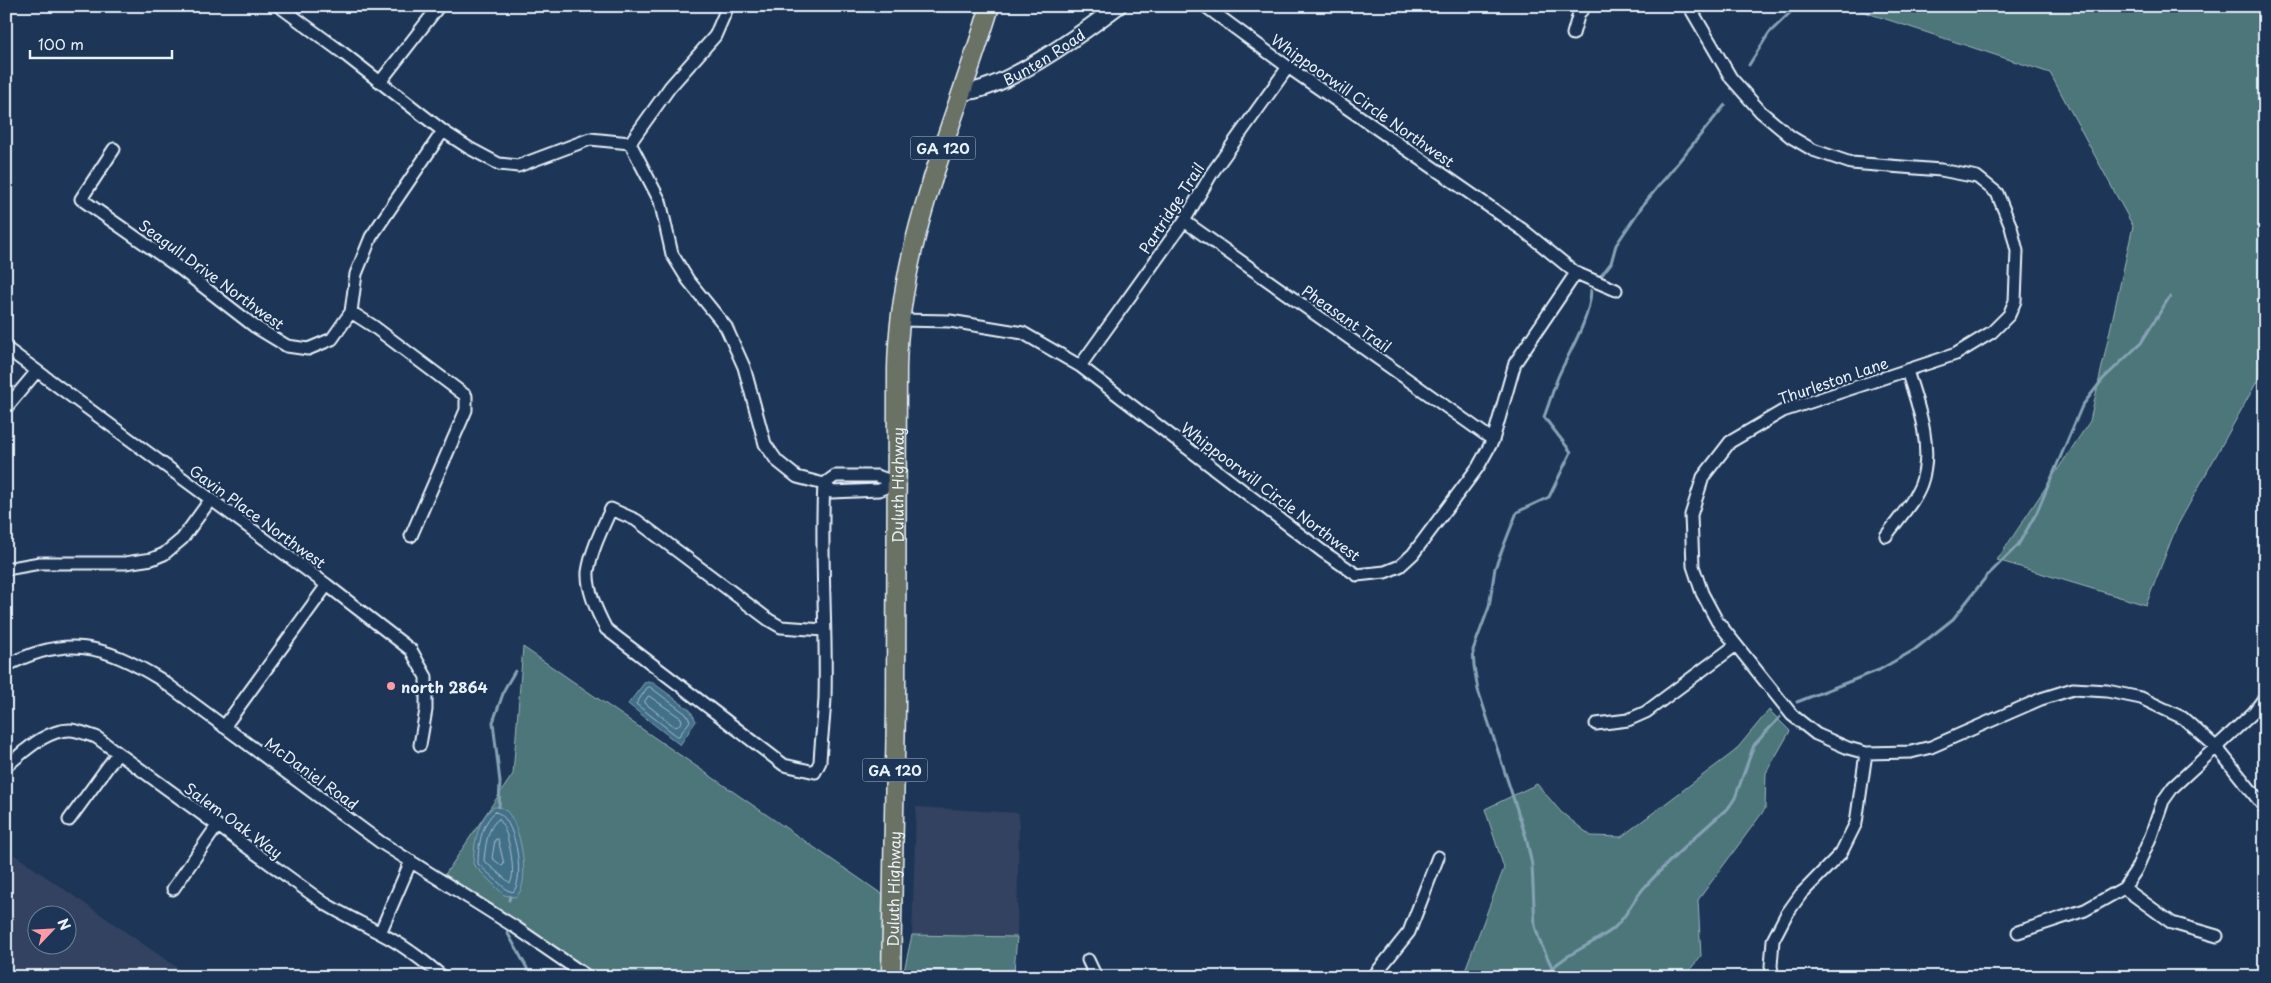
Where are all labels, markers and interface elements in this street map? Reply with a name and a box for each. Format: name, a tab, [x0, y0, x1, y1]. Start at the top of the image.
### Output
street label: Bunten Road	[999, 22, 1089, 90]
scale bar	[30, 28, 172, 60]
street label: Whippoorwill Circle Northwest	[1267, 28, 1459, 172]
text: 100 m	[38, 32, 84, 55]
road number: GA 120	[910, 136, 976, 160]
street label: Partridge Trail	[1133, 158, 1209, 258]
street label: Seagull Drive Northwest	[135, 213, 289, 335]
street label: Pheasant Trail	[1298, 279, 1396, 357]
street label: Thurleston Lane	[1775, 350, 1891, 410]
street label: Whippoorwill Circle Northwest	[1176, 416, 1366, 566]
street label: Duluth Highway	[885, 427, 908, 543]
street label: Gavin Place Northwest	[185, 459, 331, 573]
place label: north 2864	[401, 675, 488, 698]
marker: north 2864	[385, 680, 397, 692]
street label: McDaniel Road	[260, 731, 364, 815]
road number: GA 120	[862, 758, 928, 782]
street label: Salem Oak Way	[180, 776, 288, 864]
street label: Duluth Highway	[880, 831, 905, 947]
north arrow	[28, 906, 78, 956]
text: N	[52, 915, 76, 934]

